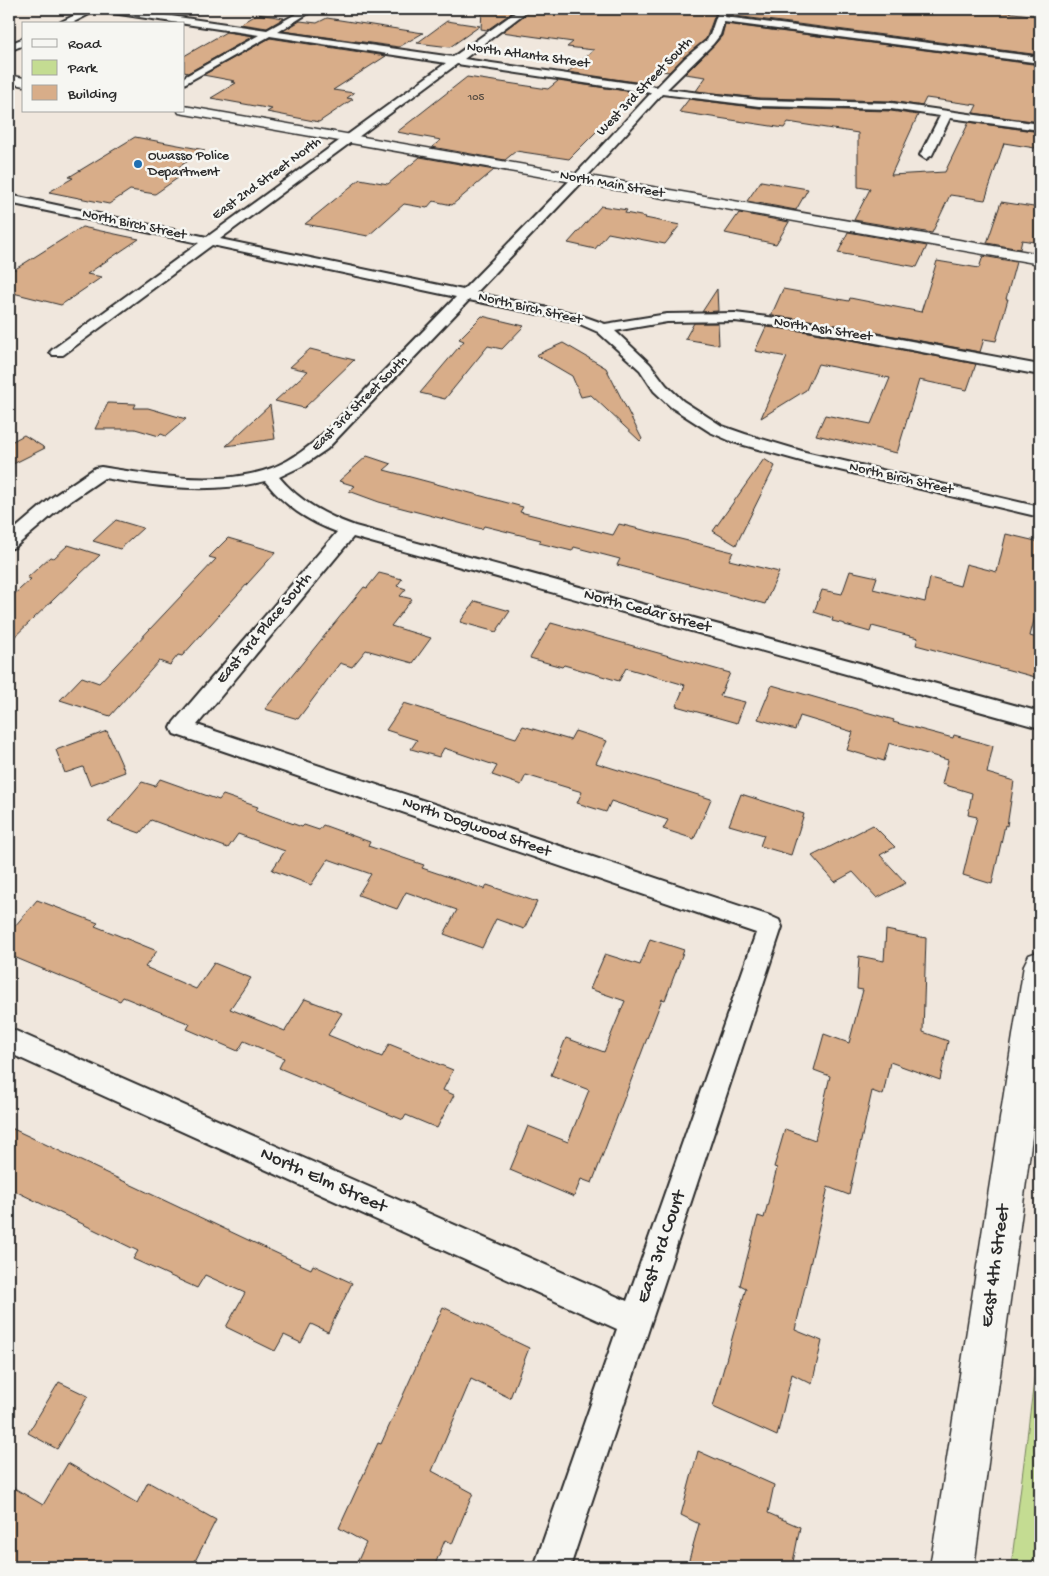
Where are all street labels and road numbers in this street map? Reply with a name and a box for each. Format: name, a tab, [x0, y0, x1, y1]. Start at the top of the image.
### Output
street label: West 3rd Street South	[593, 34, 697, 140]
street label: North Atlanta Street	[466, 39, 592, 73]
street label: East 2nd Street North	[209, 133, 325, 224]
street label: North Main Street	[558, 167, 667, 203]
street label: North Birch Street	[80, 206, 189, 245]
street label: North Birch Street	[476, 289, 585, 329]
street label: North Ash Street	[773, 314, 875, 346]
street label: East 3rd Street South	[309, 352, 412, 455]
street label: North Birch Street	[847, 459, 956, 499]
street label: East 3rd Place South	[213, 569, 317, 688]
street label: North Cedar Street	[581, 586, 714, 638]
street label: North Dogwood Street	[399, 794, 554, 863]
street label: North Elm Street	[256, 1143, 392, 1220]
street label: East 3rd Court	[632, 1186, 693, 1306]
street label: East 4th Street	[976, 1201, 1016, 1329]

